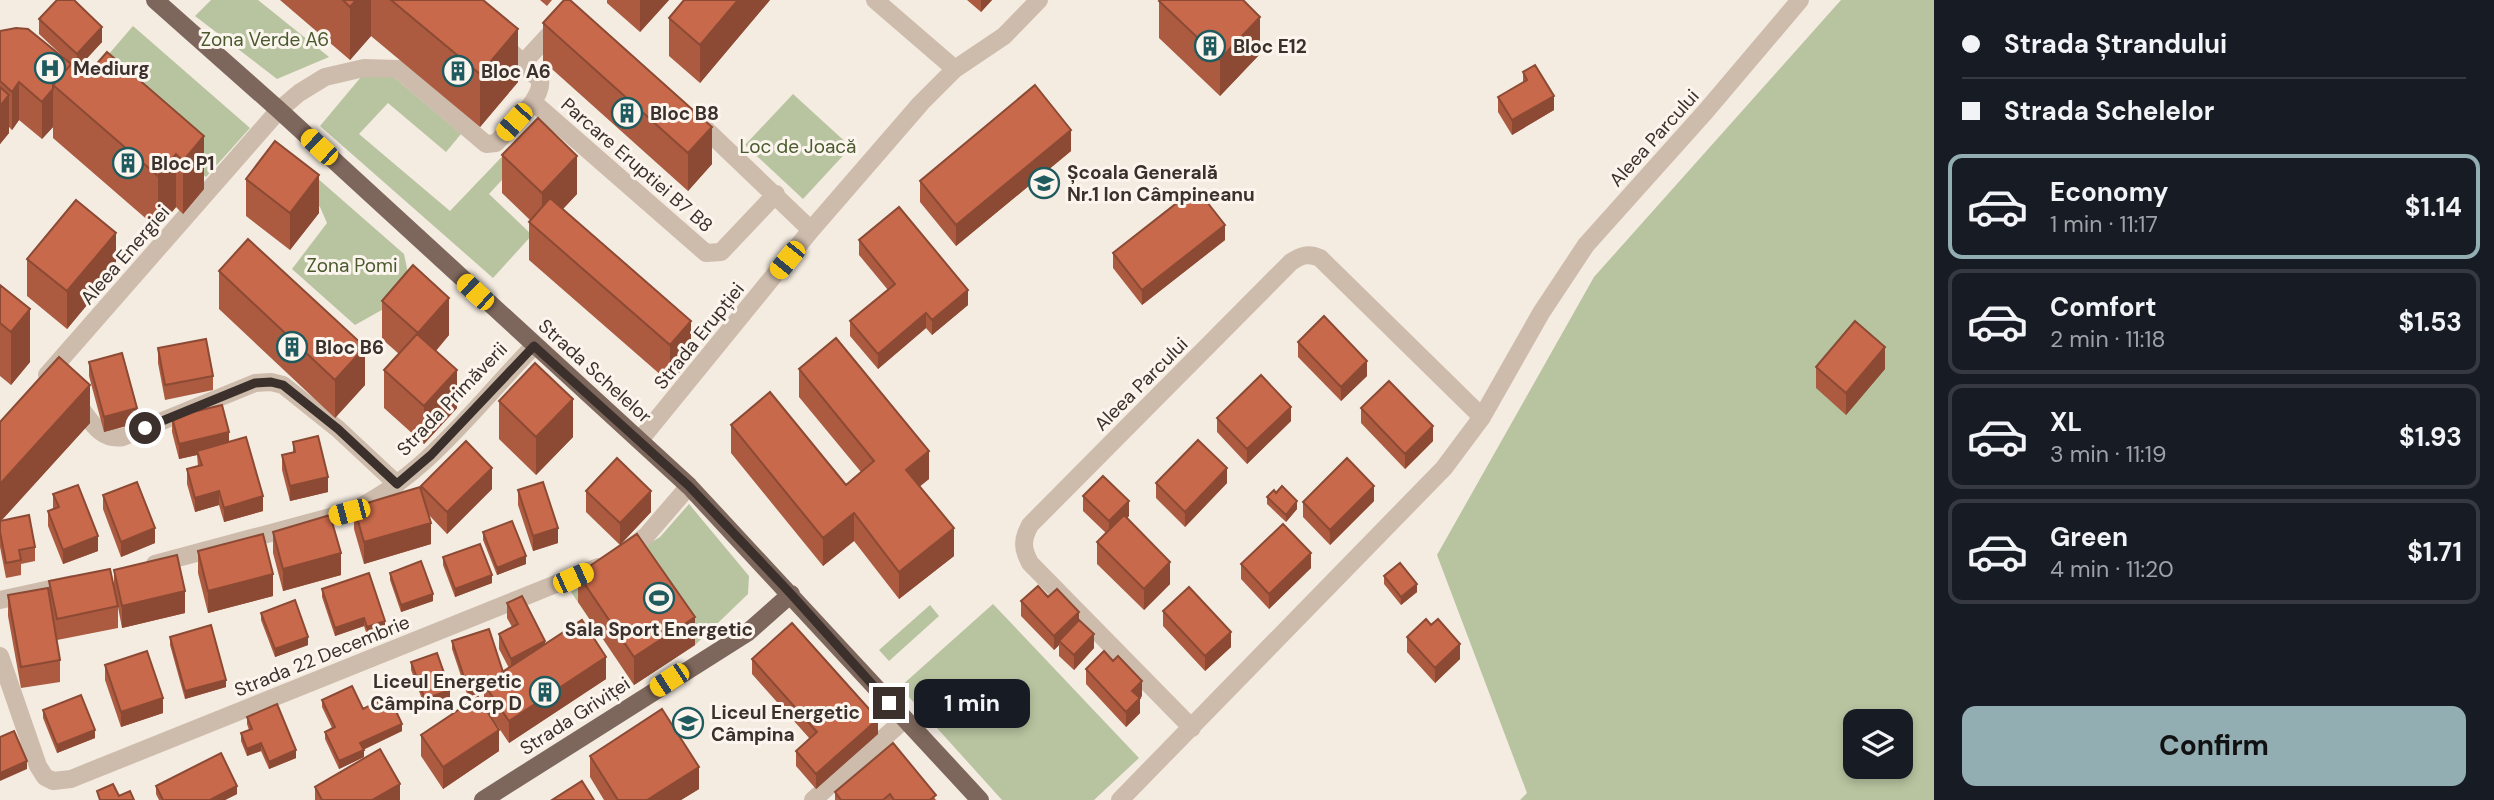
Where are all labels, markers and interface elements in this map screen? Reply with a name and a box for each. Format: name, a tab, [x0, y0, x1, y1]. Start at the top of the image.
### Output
park label: Zona Verde A6	[201, 27, 329, 52]
text: Strada Ștrandului	[2004, 27, 2227, 61]
building icon: Bloc E12	[1193, 29, 1227, 63]
place label: Bloc E12	[1233, 34, 1307, 59]
hospital icon: Mediurg	[33, 51, 67, 85]
building icon: Bloc A6	[441, 54, 475, 88]
place label: Mediurg	[73, 56, 150, 81]
place label: Bloc A6	[481, 59, 551, 84]
street label: Aleea Parcului	[1604, 84, 1704, 192]
street label: Parcare Eruptiei B7 B8	[556, 92, 718, 238]
text: Strada Schelelor	[2004, 94, 2214, 128]
building icon: Bloc B8	[610, 96, 644, 130]
car	[493, 99, 536, 145]
place label: Bloc B8	[650, 101, 719, 126]
car	[297, 125, 342, 169]
park label: Loc de Joacă	[740, 134, 856, 159]
building icon: Bloc P1	[111, 146, 145, 180]
place label: Bloc P1	[151, 151, 214, 176]
place label: Școala Generală Nr.1 Ion Câmpineanu	[1067, 160, 1255, 207]
school or university icon: Școala Generală Nr.1 Ion Câmpineanu	[1027, 166, 1061, 200]
icon: car	[1966, 175, 2029, 238]
text: Economy	[2050, 175, 2168, 209]
text: $1.14	[2405, 190, 2462, 224]
street label: Aleea Energiei	[75, 200, 175, 310]
text: 1 min · 11:17	[2050, 209, 2158, 239]
car	[766, 237, 809, 283]
park label: Zona Pomi	[306, 253, 398, 278]
car	[453, 270, 498, 314]
street label: Strada Erupției	[648, 277, 750, 395]
icon: car	[1966, 290, 2029, 353]
text: Comfort	[2050, 290, 2156, 324]
text: $1.53	[2398, 305, 2462, 339]
street label: Strada Schelelor	[533, 313, 657, 429]
text: 2 min · 11:18	[2050, 324, 2166, 354]
building icon: Bloc B6	[275, 330, 309, 364]
street label: Aleea Parcului	[1089, 332, 1193, 436]
place label: Bloc B6	[315, 335, 384, 360]
street label: Strada Primăverii	[391, 337, 513, 461]
icon: car	[1966, 405, 2029, 468]
text: XL	[2050, 405, 2082, 439]
route start	[129, 412, 161, 444]
text: $1.93	[2399, 420, 2462, 454]
text: 3 min · 11:19	[2050, 439, 2166, 469]
car	[326, 496, 373, 528]
icon: car	[1966, 520, 2029, 583]
text: Green	[2050, 520, 2128, 554]
text: $1.71	[2407, 535, 2462, 569]
text: 4 min · 11:20	[2050, 554, 2174, 584]
car	[550, 560, 597, 596]
sports icon: Sala Sport Energetic	[642, 581, 676, 615]
street label: Strada 22 Decembrie	[231, 609, 413, 703]
place label: Sala Sport Energetic	[565, 617, 753, 642]
car	[646, 660, 693, 700]
place label: Liceul Energetic Câmpina Corp D	[370, 669, 522, 716]
street label: Strada Griviței	[515, 671, 635, 761]
building icon: Liceul Energetic Câmpina Corp D	[528, 675, 562, 709]
callout: 1 min	[914, 678, 1029, 728]
route end	[873, 687, 905, 719]
text: 1 min	[944, 688, 1000, 718]
place label: Liceul Energetic Câmpina	[711, 700, 860, 747]
school or university icon: Liceul Energetic Câmpina	[671, 706, 705, 740]
button: Confirm	[1962, 706, 2466, 786]
map controls	[1843, 709, 1913, 779]
button: layers	[1843, 709, 1913, 779]

